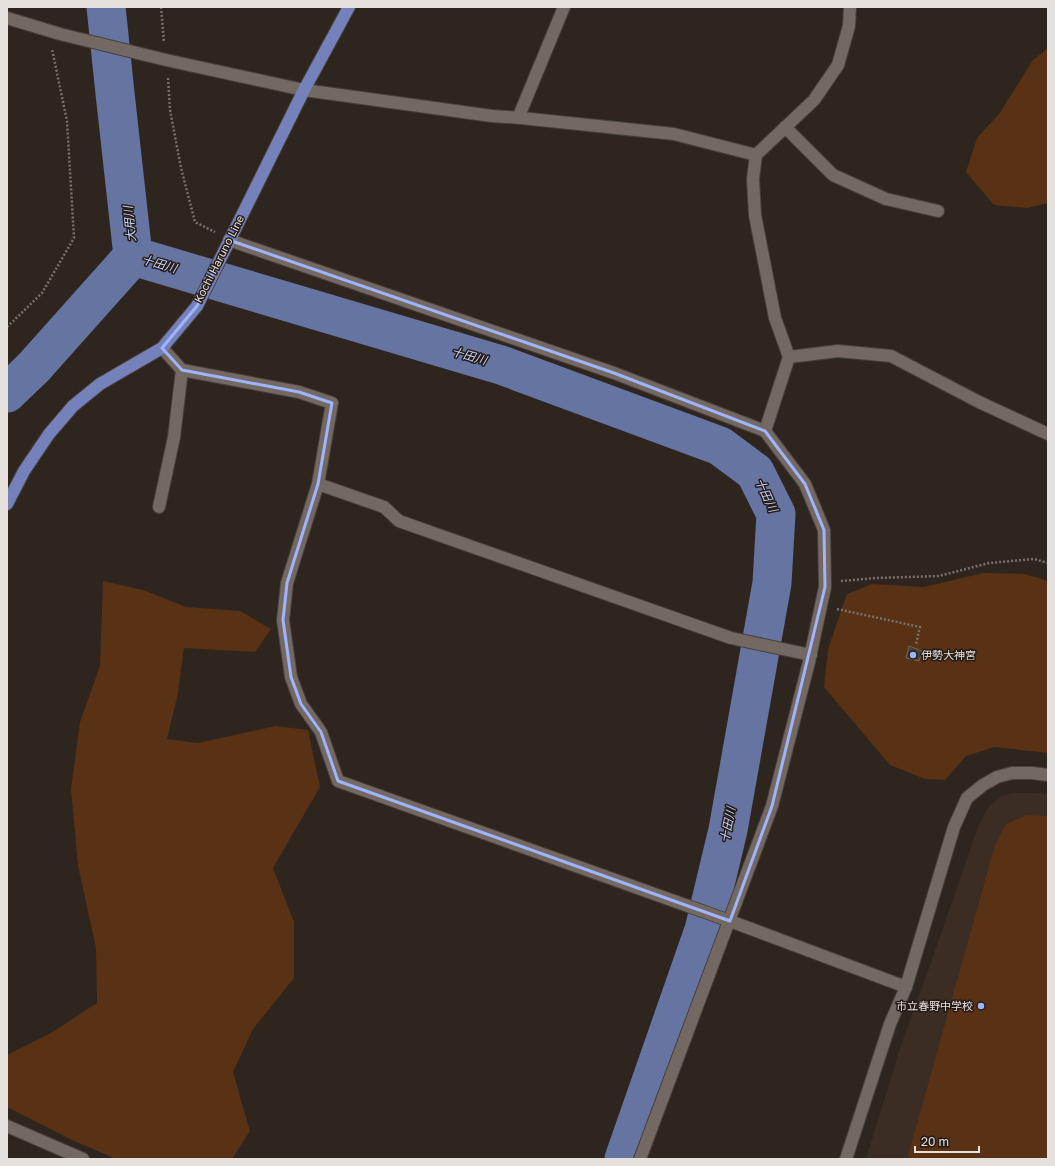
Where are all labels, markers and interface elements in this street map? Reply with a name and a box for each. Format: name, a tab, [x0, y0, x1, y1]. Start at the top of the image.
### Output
water label: 大用川	[120, 203, 139, 243]
street label: Kochi Haruno Line	[191, 213, 246, 305]
water label: 十田川	[140, 251, 180, 276]
water label: 十田川	[450, 343, 490, 368]
water label: 十田川	[752, 475, 782, 516]
place label: 伊勢大神宮	[921, 648, 976, 661]
marker: 伊勢大神宮	[908, 650, 918, 660]
water label: 十田川	[717, 804, 739, 844]
place label: 市立春野中学校	[896, 999, 973, 1012]
marker: 市立春野中学校	[976, 1001, 986, 1011]
scale bar	[915, 1128, 979, 1154]
text: 20 m	[921, 1134, 949, 1149]

